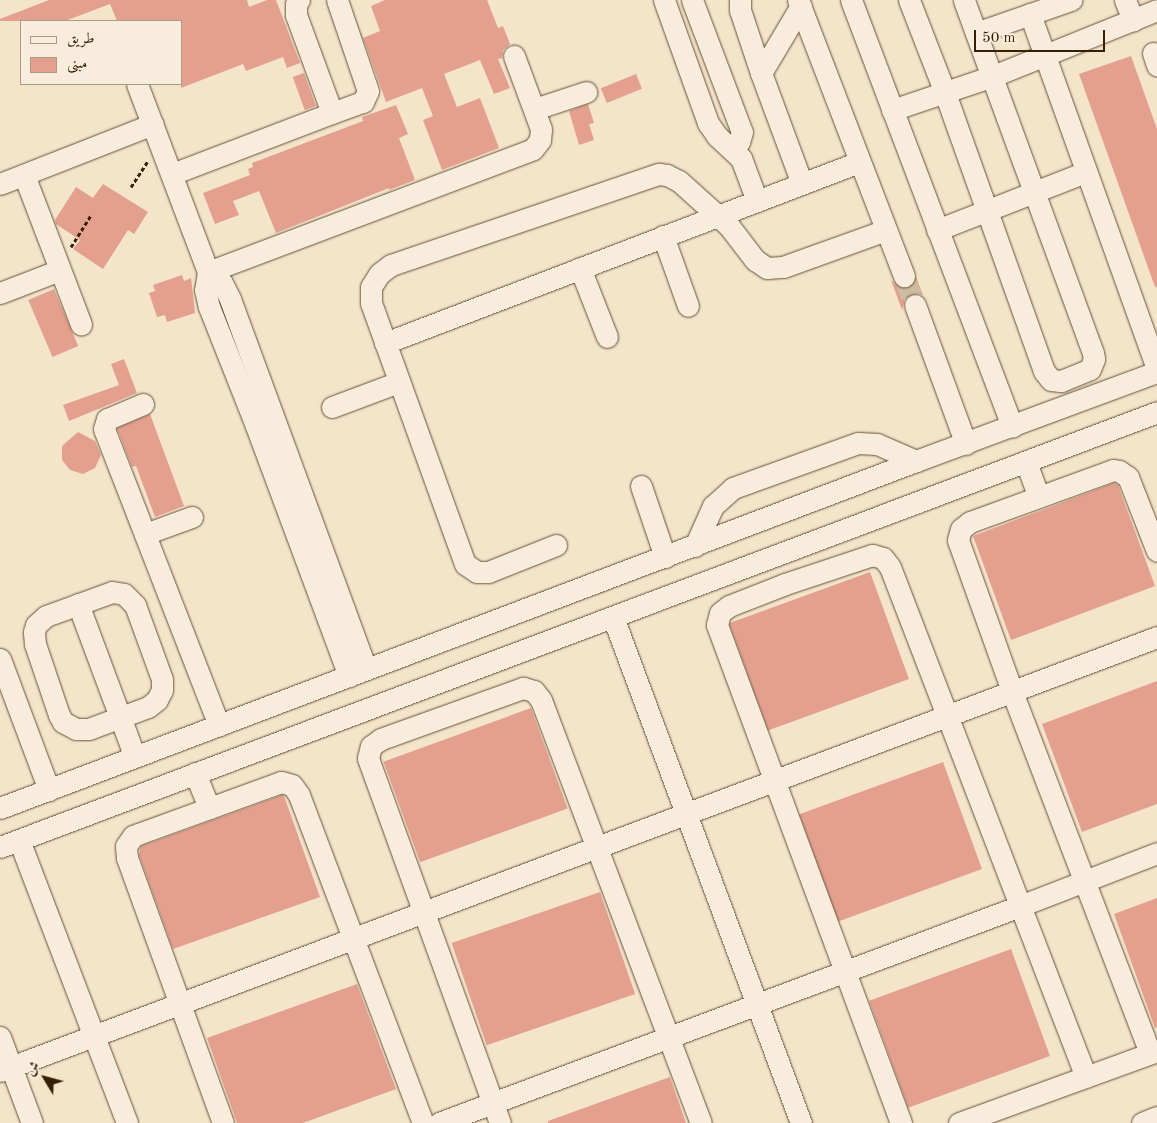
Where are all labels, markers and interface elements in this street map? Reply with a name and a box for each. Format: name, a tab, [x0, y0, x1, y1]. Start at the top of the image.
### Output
legend	[20, 20, 182, 85]
scale bar	[977, 20, 1108, 52]
text: 50 m	[982, 31, 1016, 46]
text: طريق	[67, 32, 94, 47]
text: مبنى	[67, 57, 87, 72]
north arrow	[20, 1053, 70, 1103]
text: ش	[23, 1059, 43, 1079]

